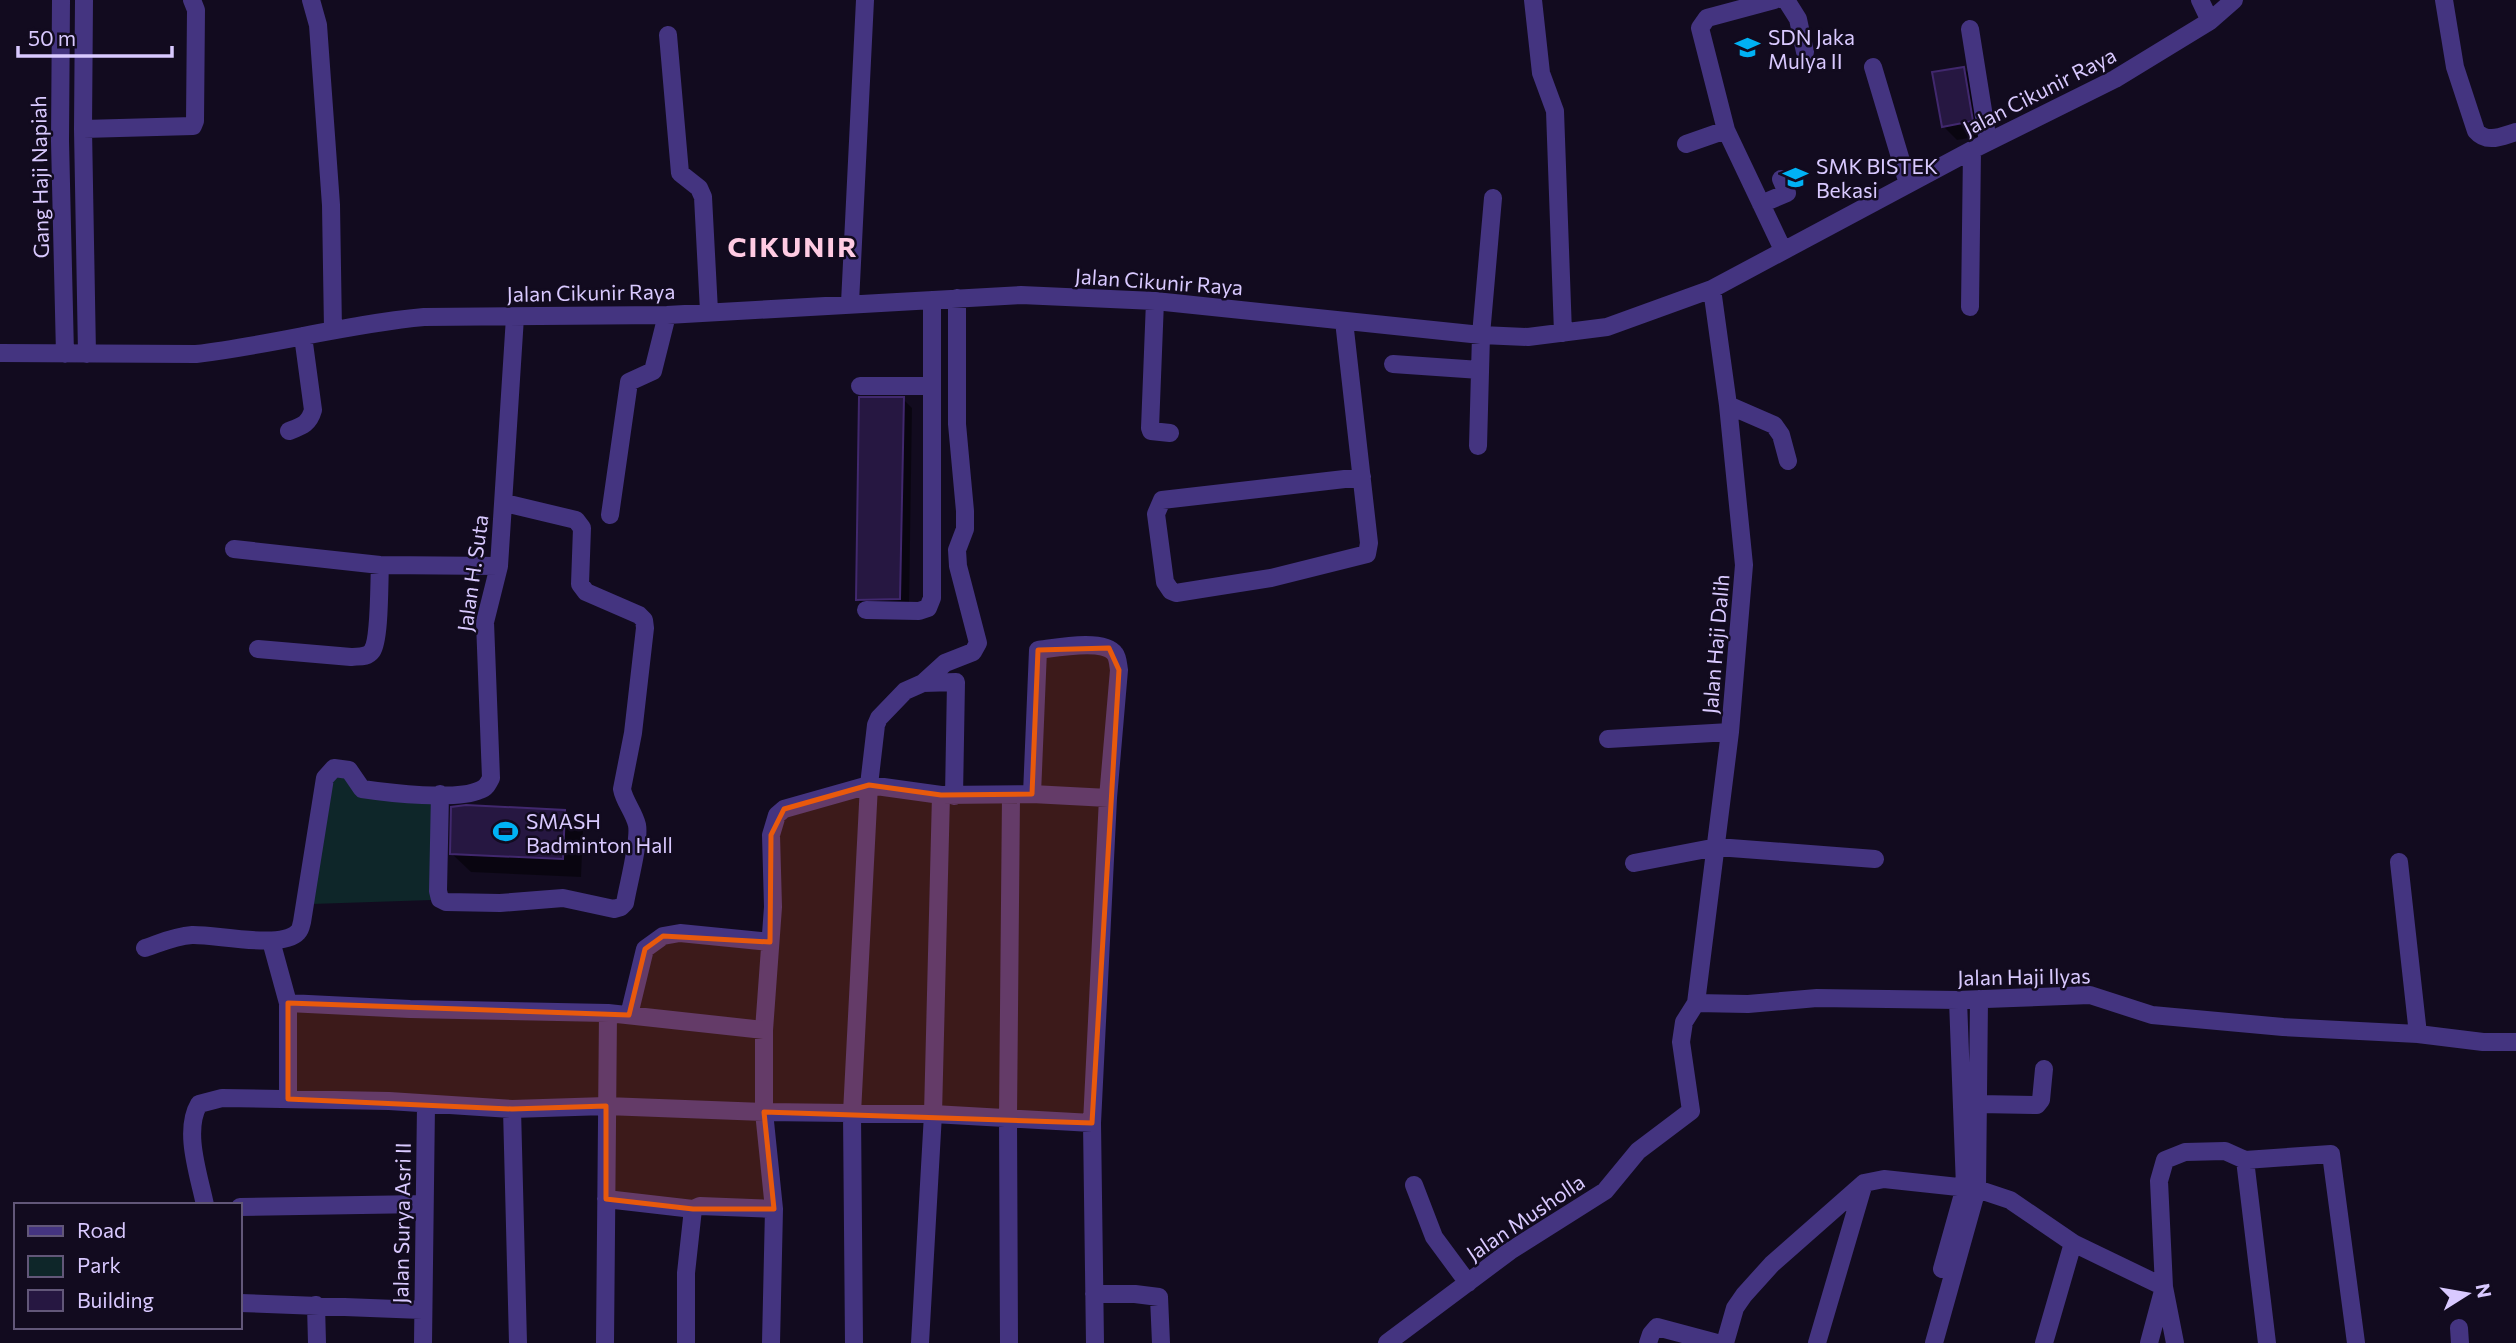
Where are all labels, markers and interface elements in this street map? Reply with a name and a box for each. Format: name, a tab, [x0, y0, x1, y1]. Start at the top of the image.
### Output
scale bar	[18, 14, 172, 58]
place label: SDN Jaka Mulya II	[1768, 24, 1855, 73]
text: 50 m	[28, 25, 76, 50]
school or university icon: SDN Jaka Mulya II	[1734, 34, 1762, 62]
street label: Jalan Cikunir Raya	[1958, 42, 2120, 140]
street label: Gang Haji Napiah	[25, 95, 53, 259]
place label: SMK BISTEK Bekasi	[1816, 153, 1938, 202]
school or university icon: SMK BISTEK Bekasi	[1782, 163, 1810, 191]
district label: CIKUNIR	[727, 229, 859, 263]
street label: Jalan Cikunir Raya	[1074, 263, 1244, 299]
street label: Jalan Cikunir Raya	[506, 278, 676, 306]
street label: Jalan H. Suta	[451, 513, 493, 633]
street label: Jalan Haji Dalih	[1696, 573, 1734, 715]
place label: SMASH Badminton Hall	[526, 808, 673, 857]
sports icon: SMASH Badminton Hall	[492, 818, 520, 846]
street label: Jalan Haji Ilyas	[1957, 962, 2091, 990]
street label: Jalan Surya Asri II	[387, 1142, 415, 1304]
street label: Jalan Musholla	[1461, 1168, 1589, 1266]
legend	[14, 1203, 242, 1329]
text: Road	[77, 1217, 126, 1242]
text: Park	[77, 1252, 121, 1277]
north arrow	[2432, 1259, 2502, 1329]
text: N	[2472, 1281, 2497, 1300]
text: Building	[77, 1287, 154, 1312]

